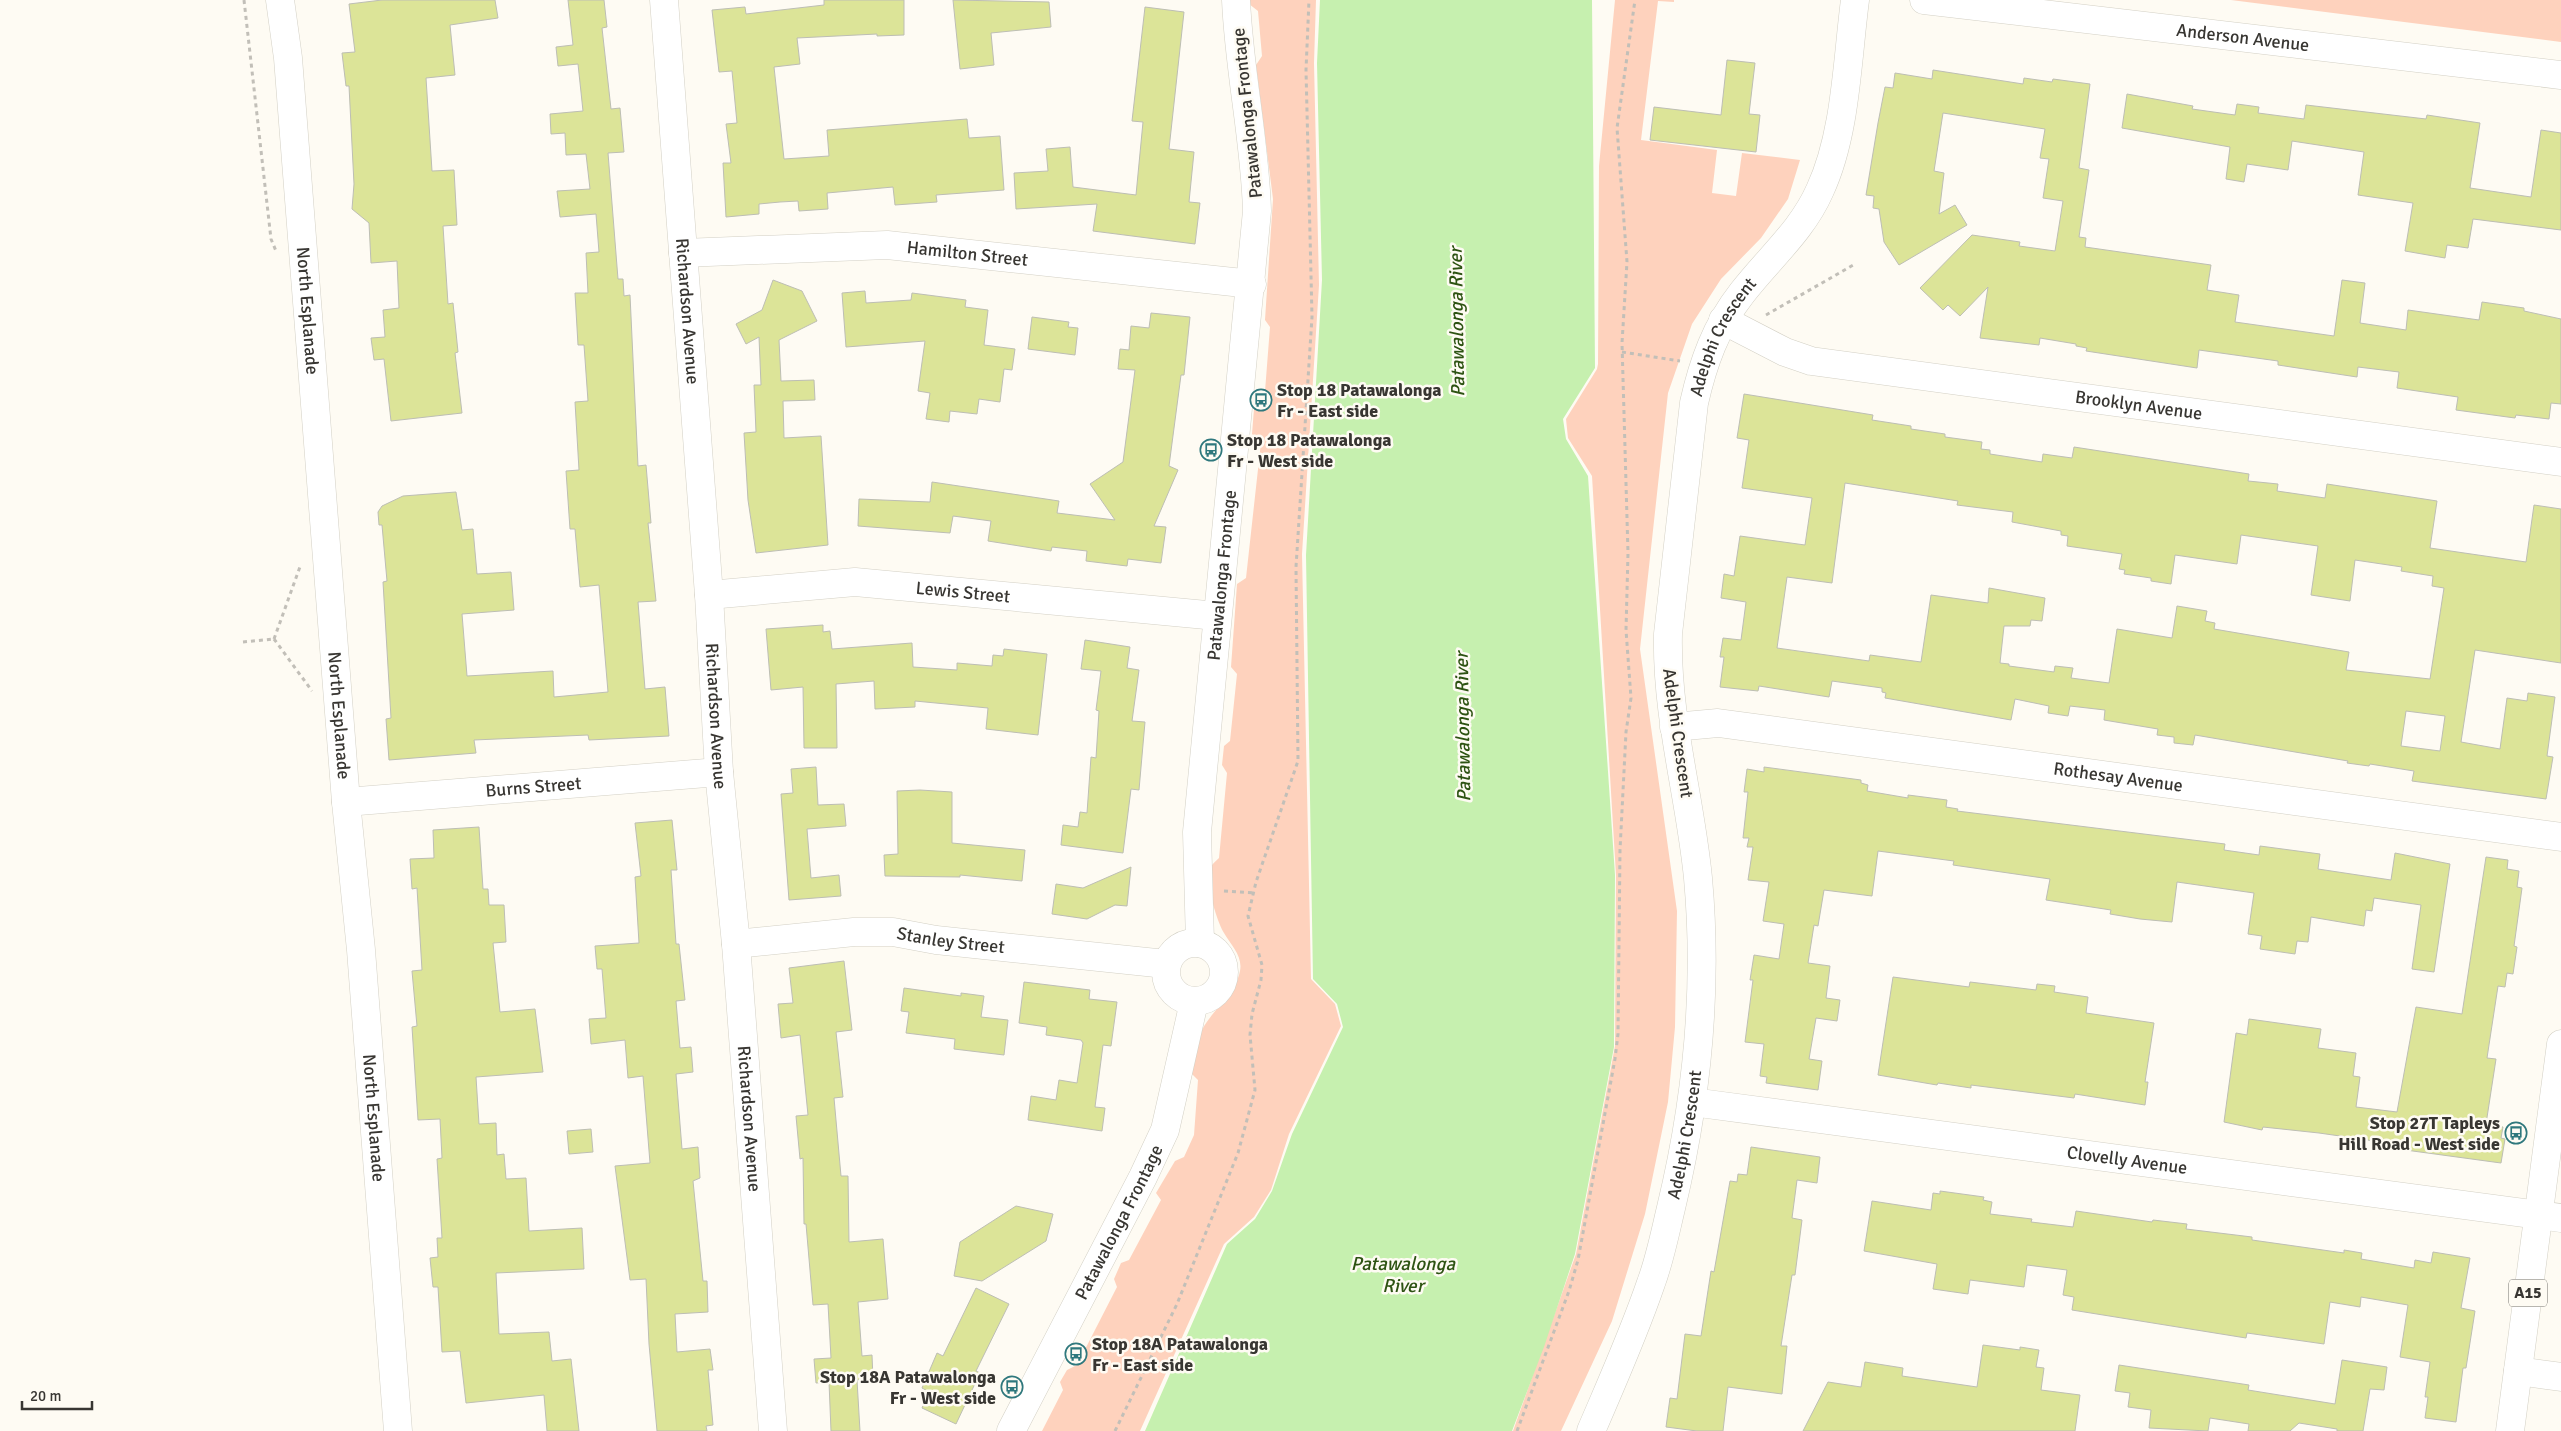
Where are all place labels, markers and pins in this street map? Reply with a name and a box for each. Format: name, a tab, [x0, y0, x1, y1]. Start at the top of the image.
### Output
place label: Stop 18 Patawalonga Fr - East side	[1277, 379, 1442, 422]
bus stop icon: Stop 18 Patawalonga Fr - East side	[1249, 388, 1273, 412]
place label: Stop 18 Patawalonga Fr - West side	[1227, 429, 1392, 472]
bus stop icon: Stop 18 Patawalonga Fr - West side	[1199, 438, 1223, 462]
place label: Stop 27T Tapleys Hill Road - West side	[2338, 1112, 2500, 1155]
bus stop icon: Stop 27T Tapleys Hill Road - West side	[2504, 1121, 2528, 1145]
place label: Stop 18A Patawalonga Fr - East side	[1092, 1333, 1268, 1376]
bus stop icon: Stop 18A Patawalonga Fr - East side	[1064, 1342, 1088, 1366]
place label: Stop 18A Patawalonga Fr - West side	[820, 1366, 996, 1409]
bus stop icon: Stop 18A Patawalonga Fr - West side	[1000, 1375, 1024, 1399]

